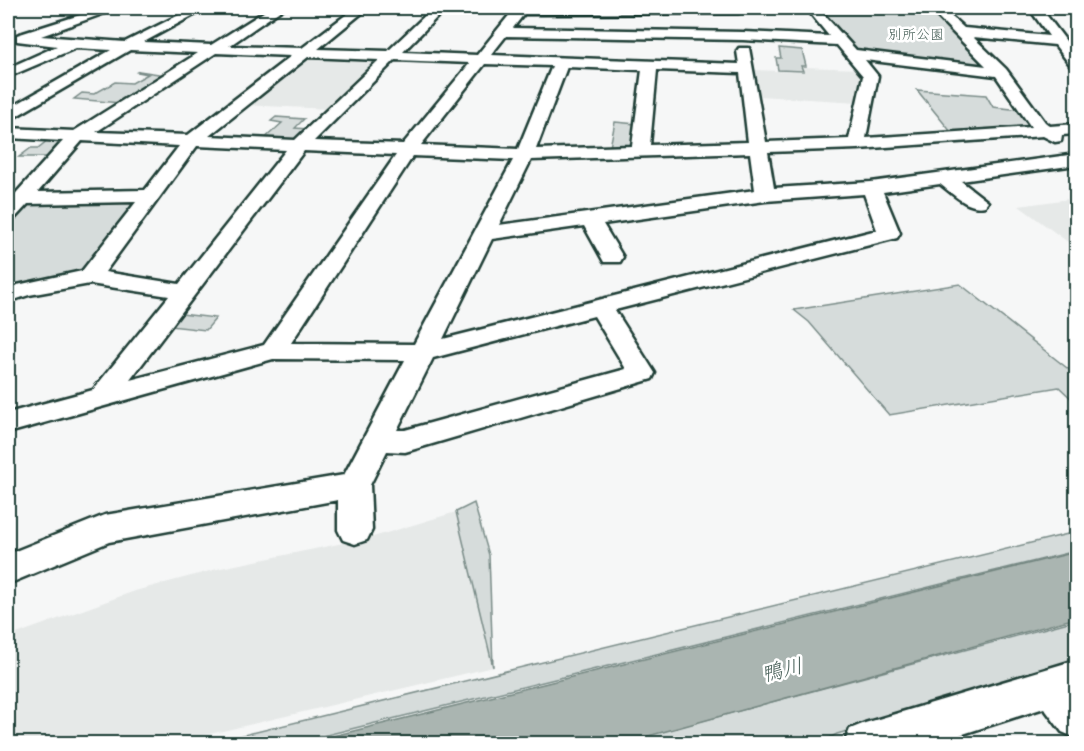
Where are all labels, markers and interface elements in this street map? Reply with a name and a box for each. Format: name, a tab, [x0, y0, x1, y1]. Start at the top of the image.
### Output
park label: 別所公園	[888, 25, 944, 43]
water label: 鴨川	[758, 651, 806, 688]

